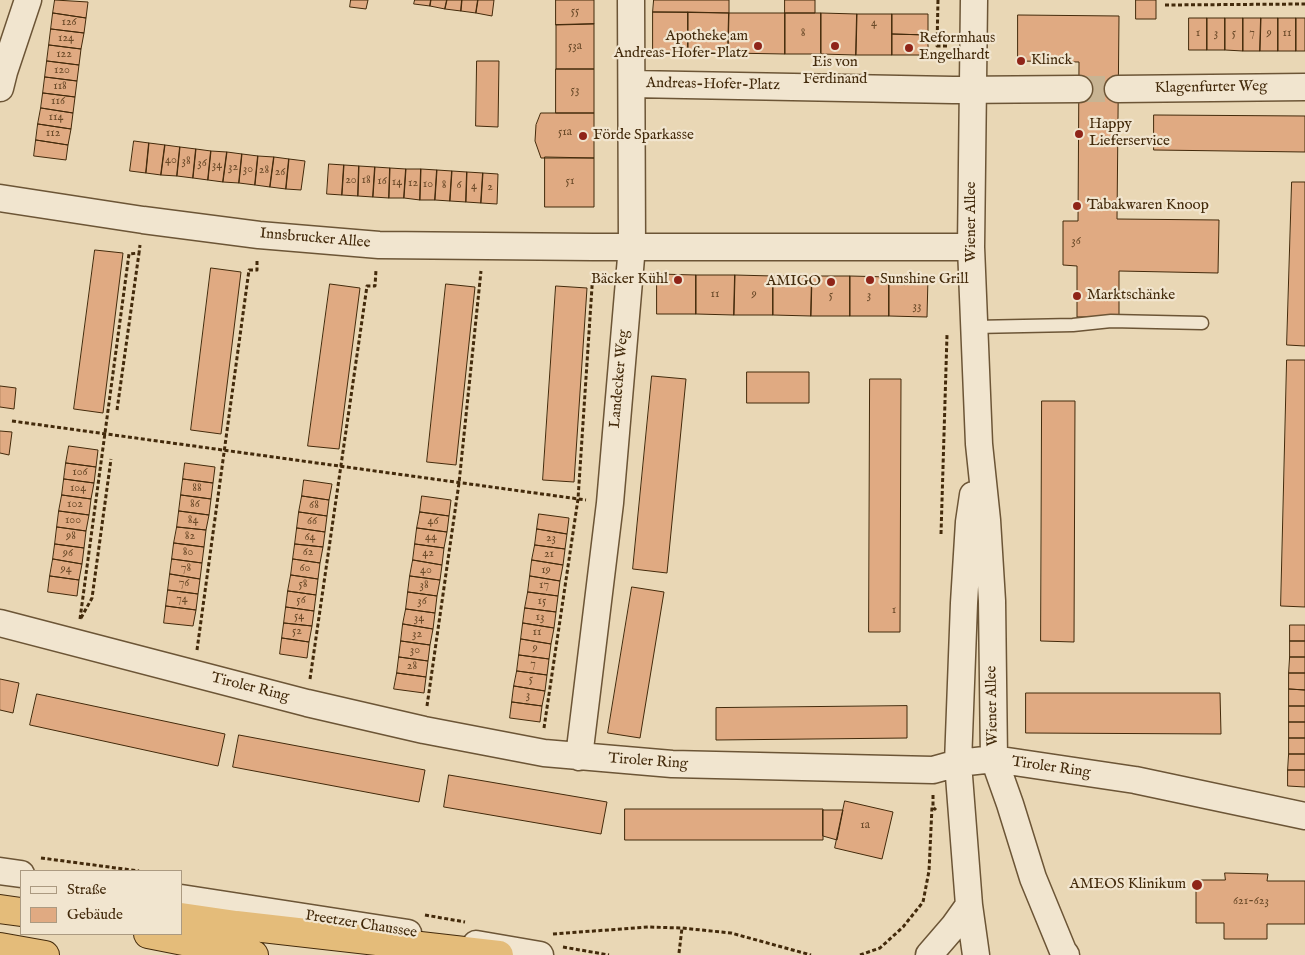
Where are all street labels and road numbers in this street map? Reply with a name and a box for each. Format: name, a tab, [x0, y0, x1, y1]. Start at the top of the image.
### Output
street label: Andreas-Hofer-Platz	[646, 75, 780, 95]
street label: Klagenfurter Weg	[1155, 78, 1267, 98]
street label: Wiener Allee	[963, 182, 981, 262]
street label: Innsbrucker Allee	[259, 225, 371, 253]
street label: Landecker Weg	[607, 329, 633, 429]
street label: Wiener Allee	[983, 665, 1003, 747]
street label: Tiroler Ring	[209, 670, 291, 706]
street label: Tiroler Ring	[608, 750, 688, 774]
street label: Tiroler Ring	[1010, 754, 1092, 782]
street label: Preetzer Chaussee	[304, 907, 418, 943]

